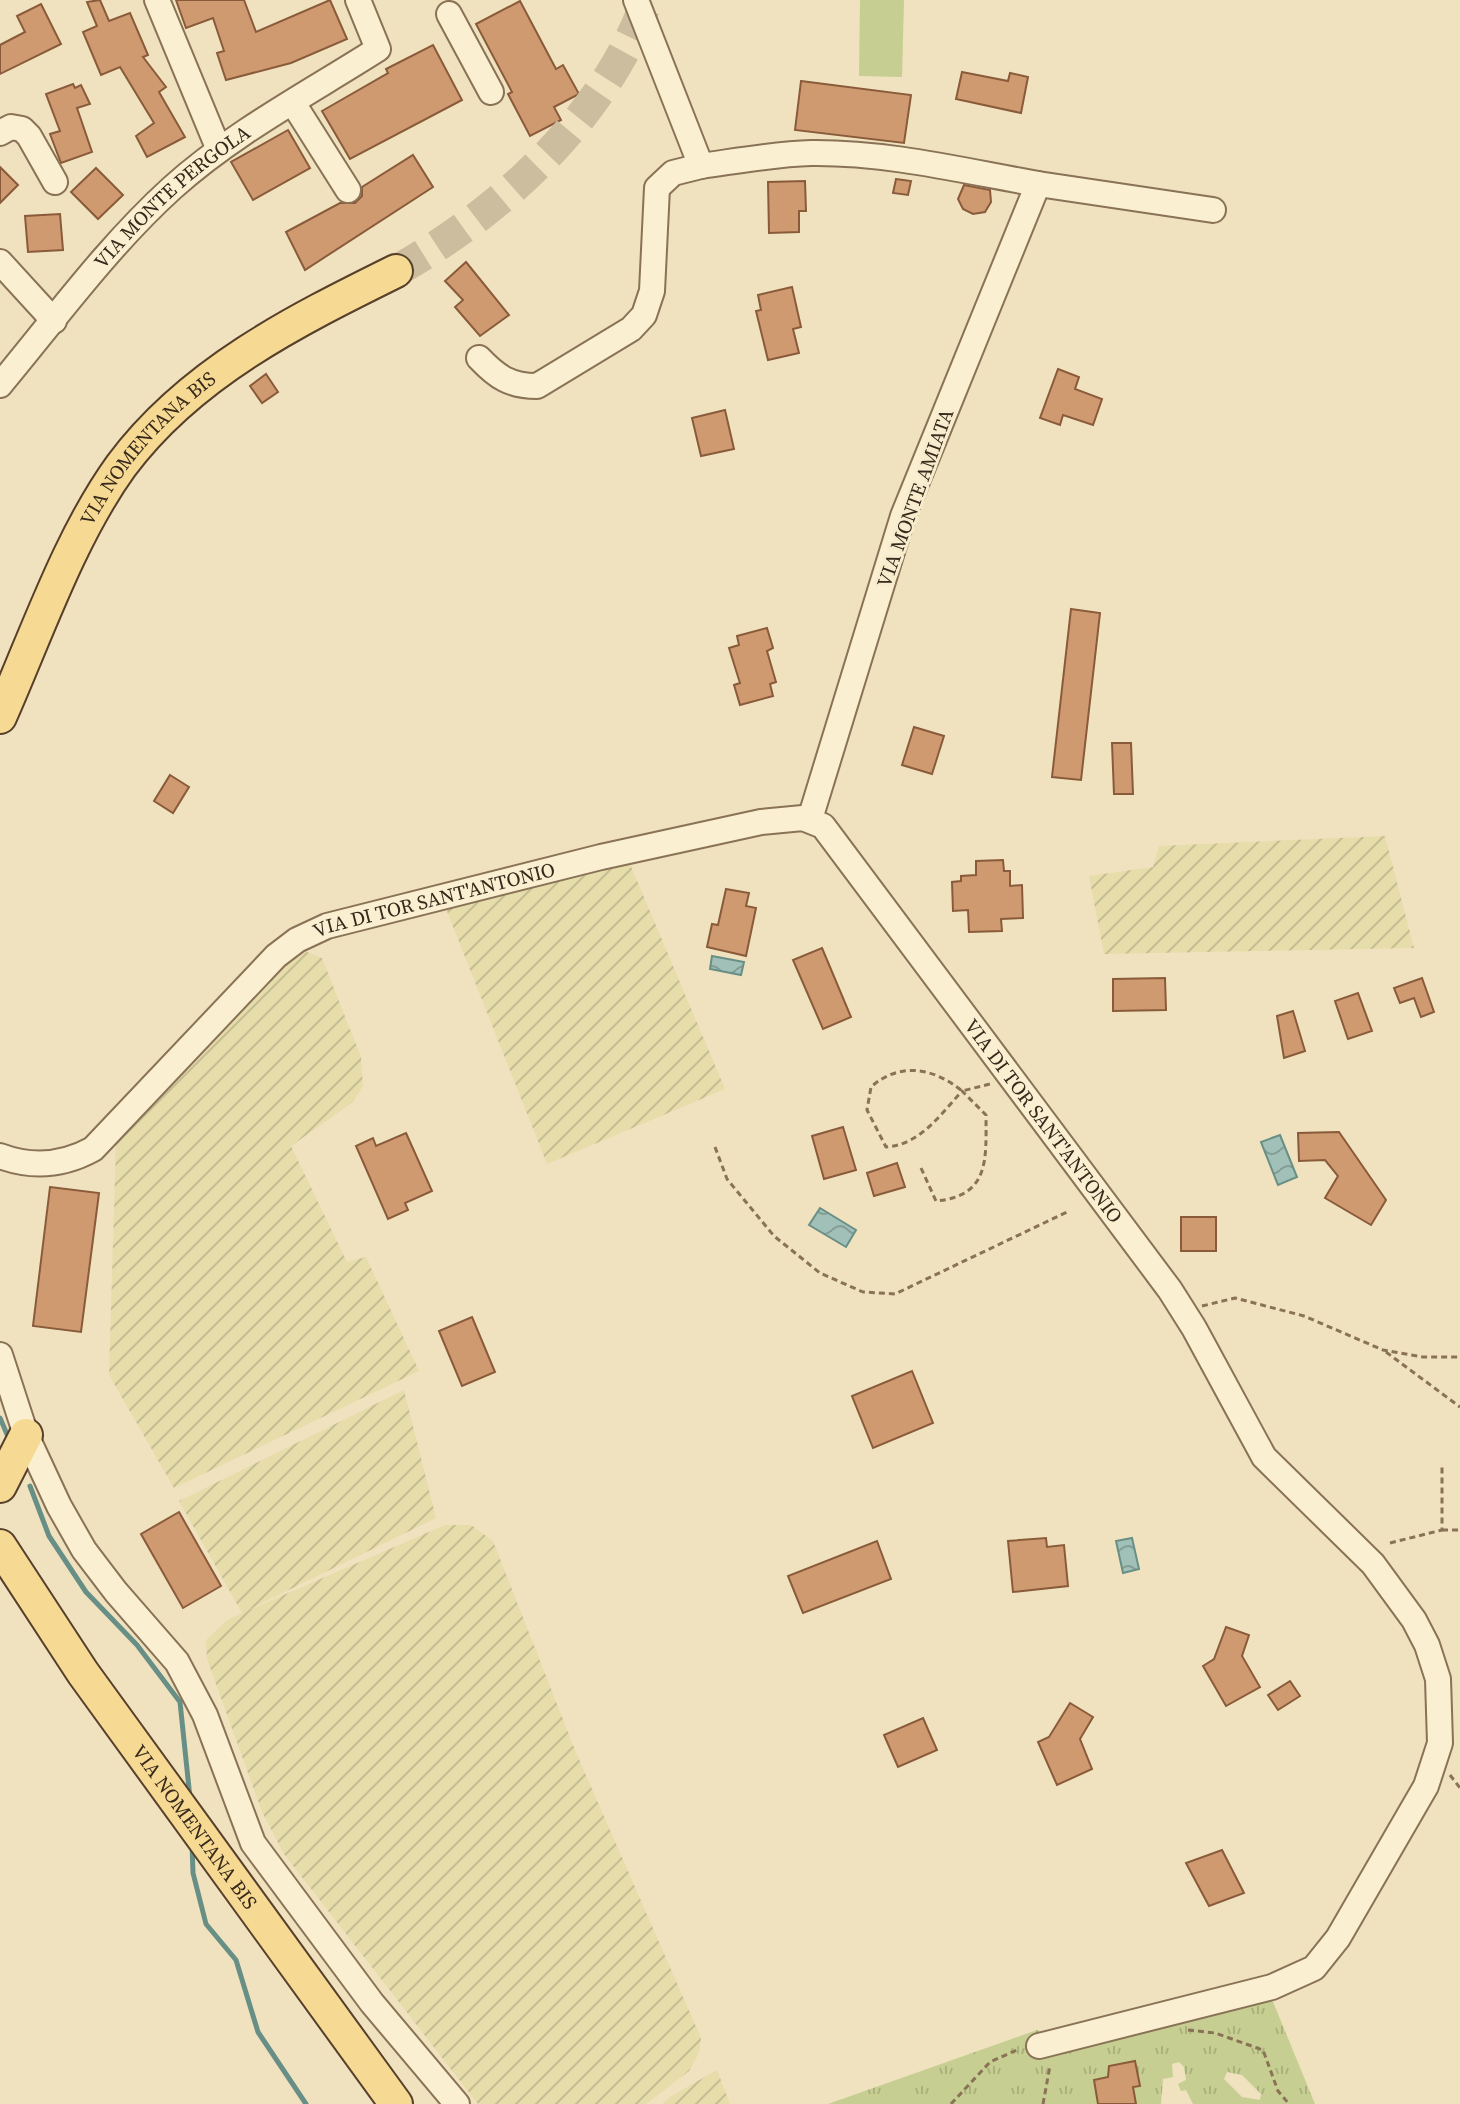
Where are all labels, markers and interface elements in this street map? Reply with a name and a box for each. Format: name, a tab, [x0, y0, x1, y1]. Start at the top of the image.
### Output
street label: VIA MONTE PERGOLA	[87, 118, 256, 274]
street label: VIA NOMENTANA BIS	[73, 365, 221, 530]
street label: VIA MONTE AMIATA	[870, 404, 961, 591]
street label: VIA DI TOR SANT'ANTONIO	[308, 855, 558, 945]
street label: VIA DI TOR SANT'ANTONIO	[958, 1013, 1129, 1229]
street label: VIA NOMENTANA BIS	[126, 1739, 264, 1915]

